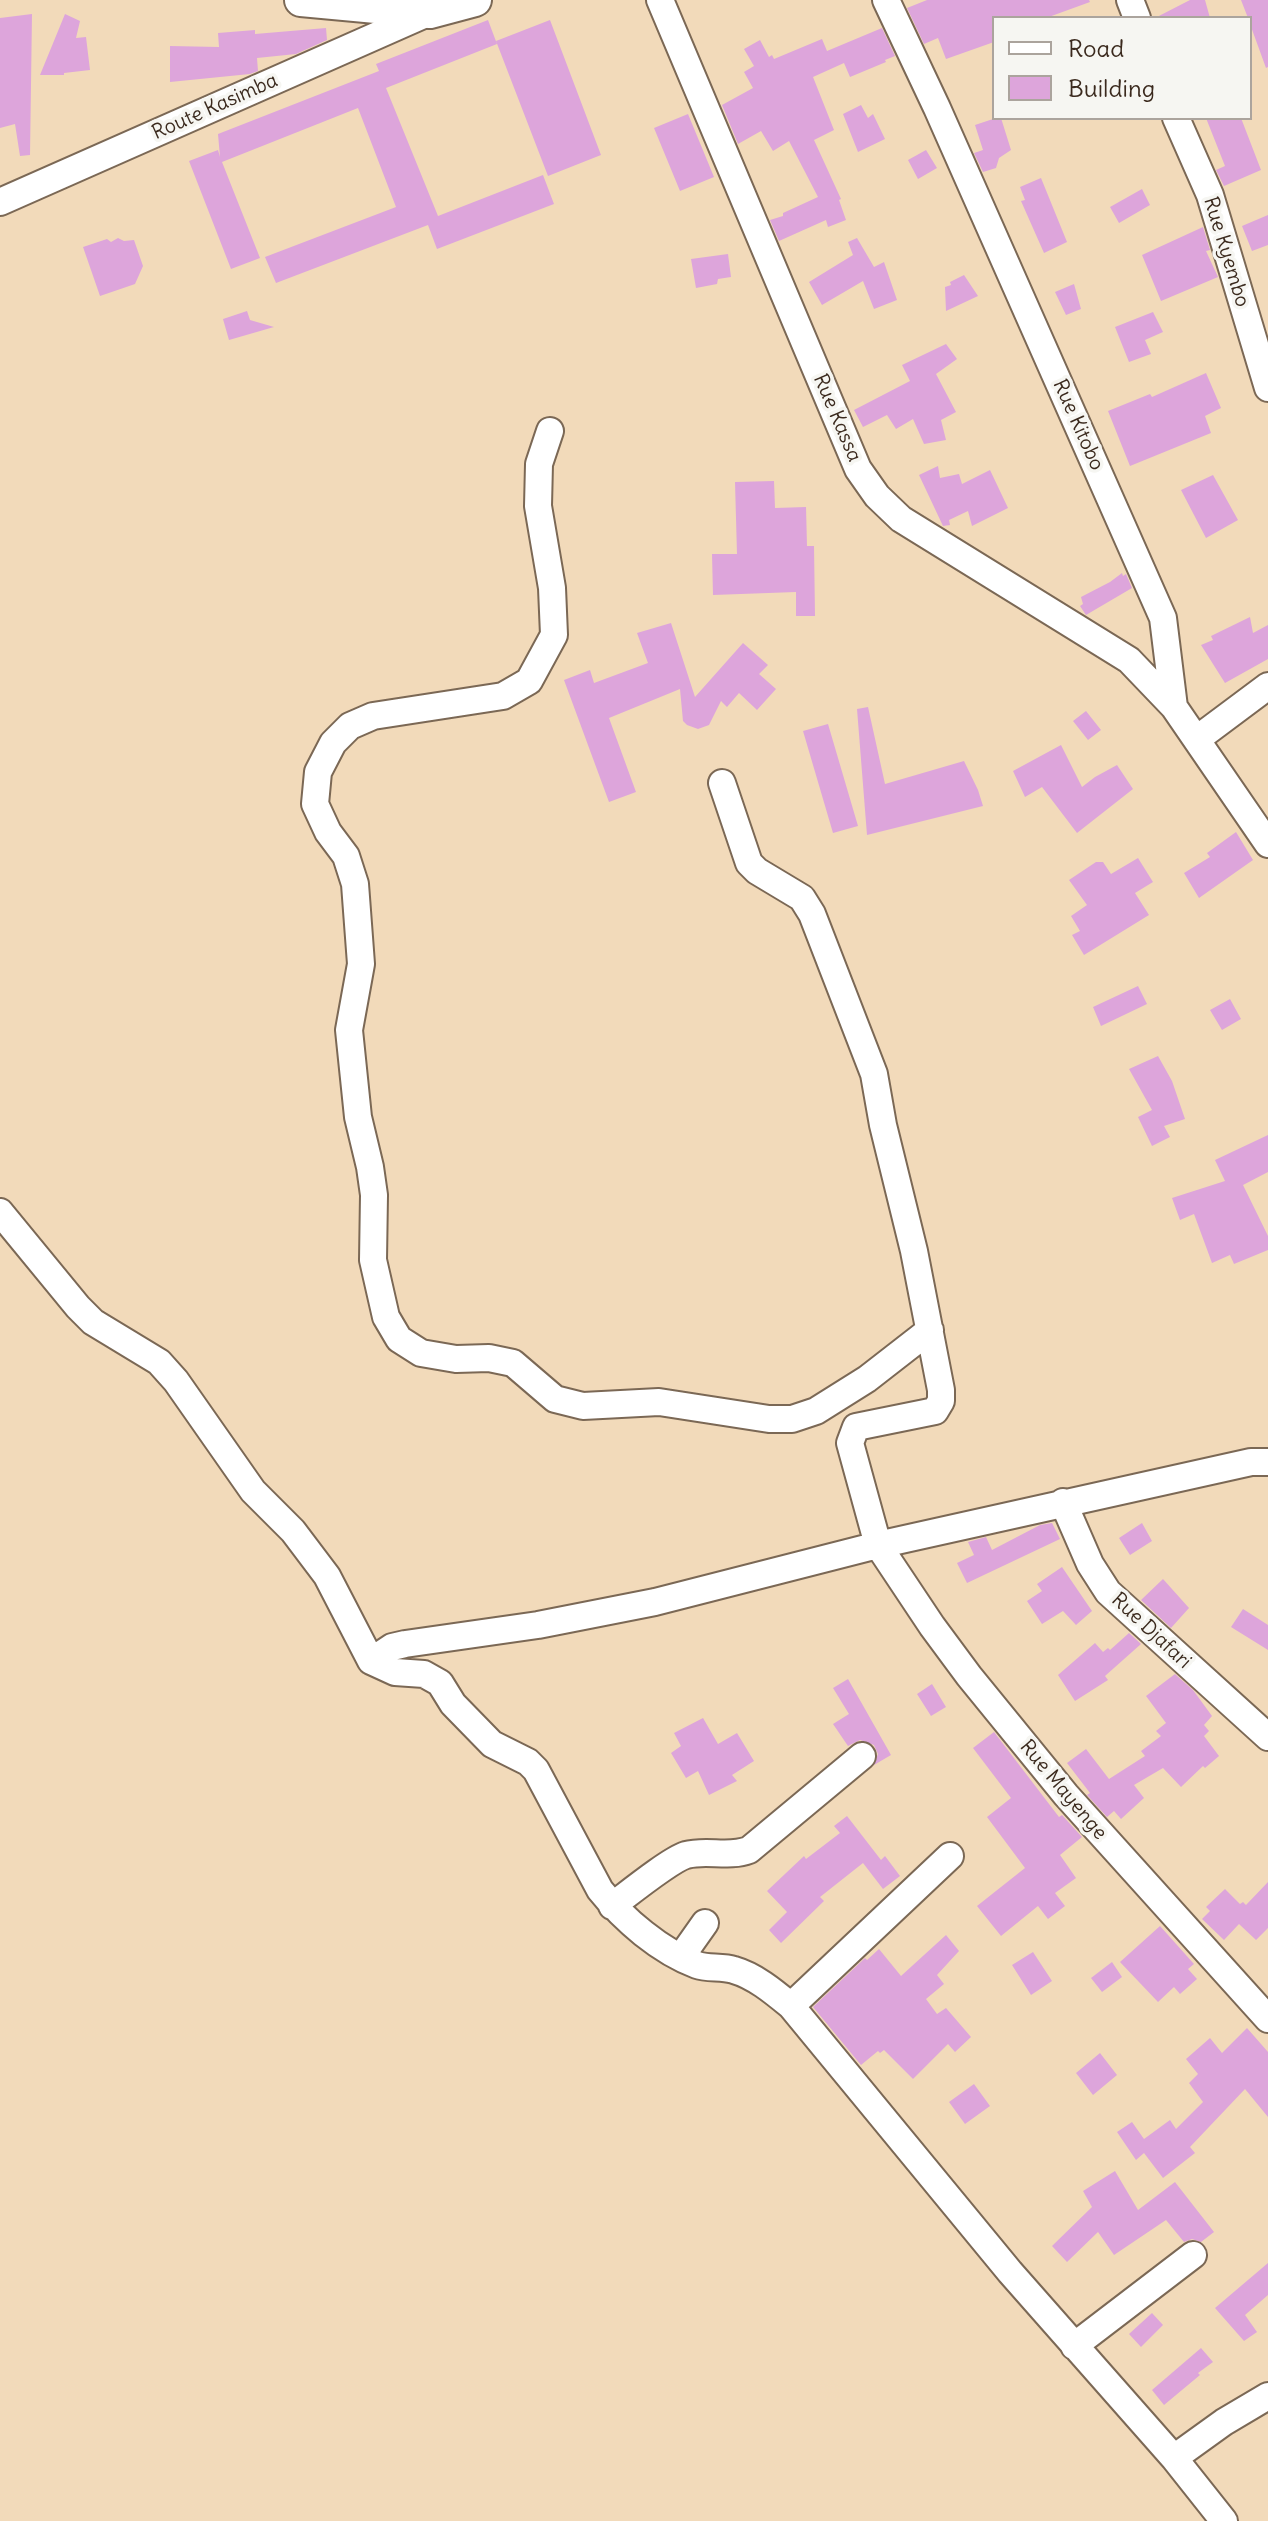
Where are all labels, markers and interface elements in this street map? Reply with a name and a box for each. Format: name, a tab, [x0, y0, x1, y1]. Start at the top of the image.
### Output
legend	[992, 16, 1252, 120]
text: Road	[1068, 33, 1124, 63]
street label: Route Kasimba	[149, 69, 281, 145]
text: Building	[1068, 73, 1155, 103]
street label: Rue Kyembo	[1198, 194, 1254, 310]
street label: Rue Kassa	[808, 371, 866, 465]
street label: Rue Kitobo	[1047, 376, 1109, 474]
street label: Rue Djafari	[1106, 1588, 1196, 1674]
street label: Rue Mayenge	[1014, 1735, 1112, 1845]

